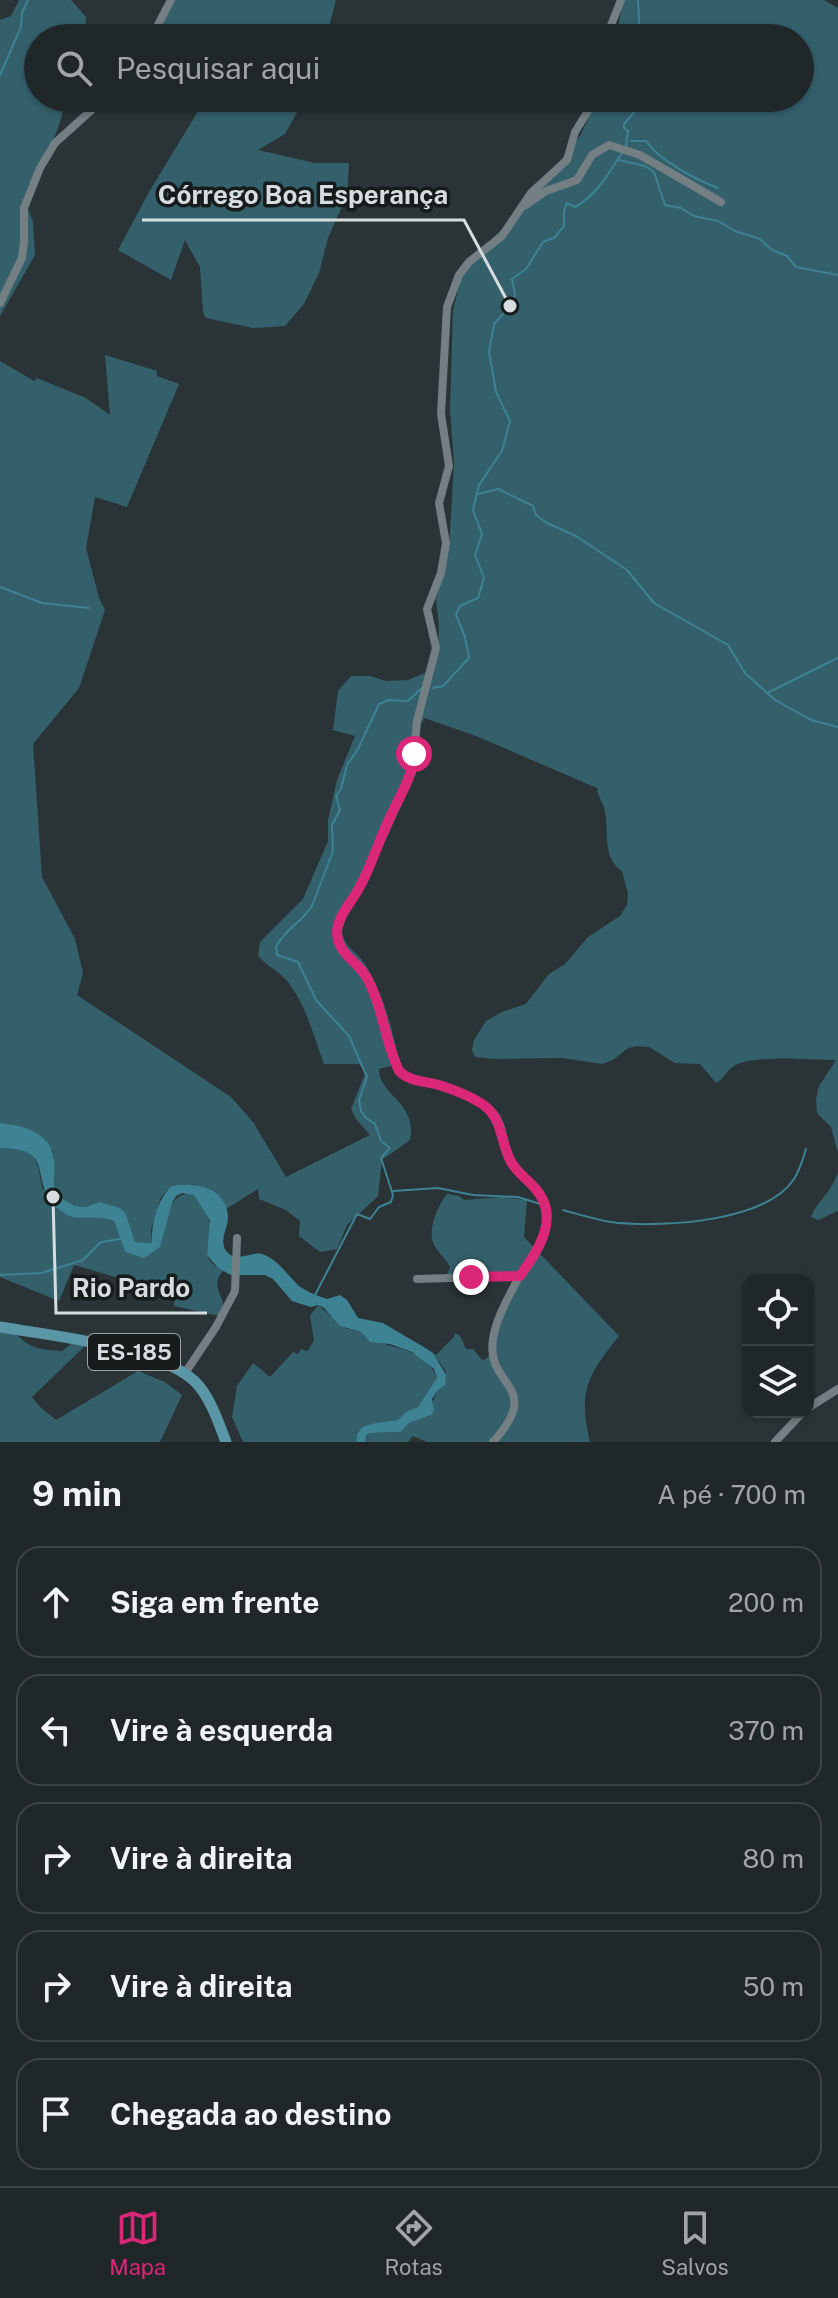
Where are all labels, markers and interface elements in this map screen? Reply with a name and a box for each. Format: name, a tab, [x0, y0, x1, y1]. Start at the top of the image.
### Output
search box	[24, 24, 814, 112]
icon: search	[52, 46, 96, 90]
text: Pesquisar aqui	[116, 50, 320, 86]
callout: Córrego Boa Esperança	[142, 170, 464, 220]
text: Córrego Boa Esperança	[158, 179, 448, 210]
route start	[396, 736, 432, 772]
route end	[453, 1259, 489, 1295]
callout: Rio Pardo	[56, 1263, 207, 1313]
text: Rio Pardo	[72, 1272, 190, 1303]
map controls	[742, 1274, 814, 1418]
button: locate	[742, 1274, 814, 1346]
road number: ES-185	[88, 1334, 180, 1370]
button: layers	[742, 1346, 814, 1418]
text: 9 min	[32, 1474, 122, 1514]
text: A pé · 700 m	[657, 1479, 806, 1510]
icon: ahead	[34, 1580, 78, 1624]
text: Siga em frente	[110, 1584, 320, 1620]
text: 200 m	[728, 1587, 804, 1618]
icon: left	[34, 1708, 78, 1752]
text: Vire à esquerda	[110, 1712, 333, 1748]
text: 370 m	[728, 1715, 804, 1746]
icon: right	[34, 1836, 78, 1880]
text: Vire à direita	[110, 1840, 293, 1876]
text: 80 m	[743, 1843, 804, 1874]
icon: right	[34, 1964, 78, 2008]
text: Vire à direita	[110, 1968, 293, 2004]
text: 50 m	[743, 1971, 804, 2002]
icon: arrive	[34, 2092, 78, 2136]
text: Chegada ao destino	[110, 2096, 391, 2132]
tab: Mapa	[109, 2206, 166, 2280]
tab: Rotas	[385, 2206, 443, 2280]
tab: Salvos	[661, 2206, 729, 2280]

